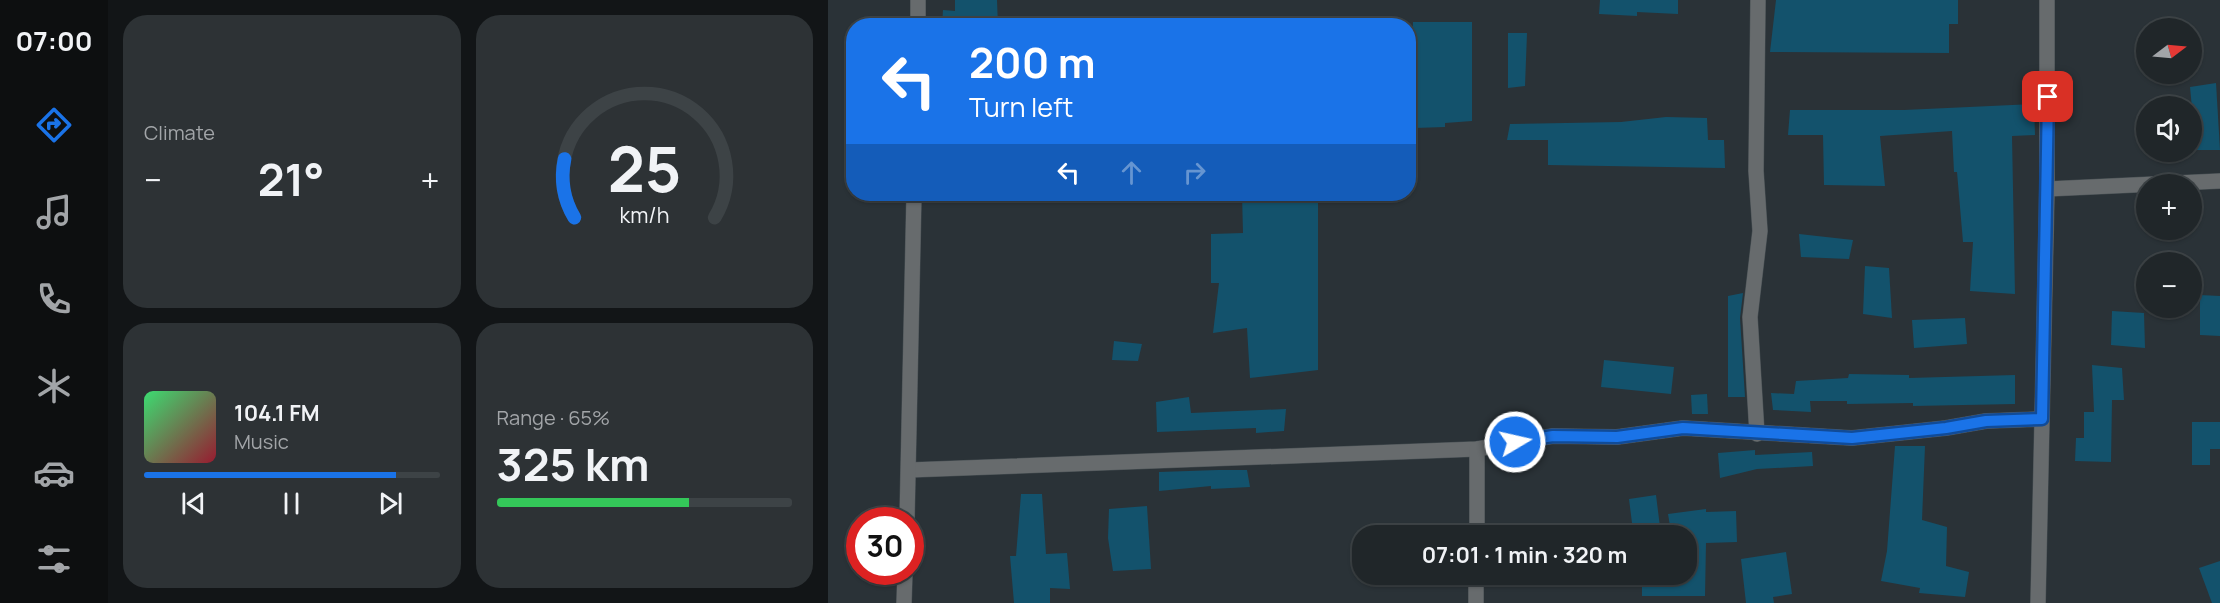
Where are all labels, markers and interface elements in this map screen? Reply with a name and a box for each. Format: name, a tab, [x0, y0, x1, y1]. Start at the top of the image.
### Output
north arrow	[2136, 18, 2202, 84]
map controls	[2136, 18, 2202, 318]
text: 07:00	[16, 22, 92, 59]
text: 200 m	[969, 33, 1095, 91]
icon: left	[870, 42, 948, 120]
pin	[2022, 71, 2073, 122]
icon: arrive	[2031, 80, 2064, 113]
text: Turn left	[969, 88, 1073, 125]
button: sound	[2136, 96, 2202, 162]
icon: directions	[33, 104, 75, 146]
text: Climate	[144, 119, 215, 146]
text: 25	[607, 125, 681, 211]
text: 21°	[258, 148, 325, 210]
icon: left	[1052, 156, 1085, 189]
icon: ahead	[1115, 156, 1148, 189]
icon: right	[1178, 156, 1211, 189]
text: −	[144, 157, 162, 202]
text: +	[420, 157, 440, 202]
button: +	[2136, 174, 2202, 240]
icon: music	[33, 191, 75, 233]
text: km/h	[619, 201, 669, 230]
button: −	[2136, 252, 2202, 318]
icon: phone	[33, 278, 75, 320]
icon: climate	[33, 365, 75, 407]
text: 104.1 FM	[234, 398, 319, 428]
text: Range · 65%	[497, 404, 610, 431]
position arrow	[1483, 410, 1547, 474]
text: Music	[234, 428, 289, 455]
text: 325 km	[497, 433, 650, 495]
icon: car	[33, 452, 75, 494]
icon: previous	[177, 487, 210, 520]
icon: pause	[275, 487, 308, 520]
icon: next	[374, 487, 407, 520]
speed limit sign: 30	[846, 507, 924, 585]
icon: filters	[33, 538, 75, 580]
text: 07:01 · 1 min · 320 m	[1422, 540, 1627, 570]

